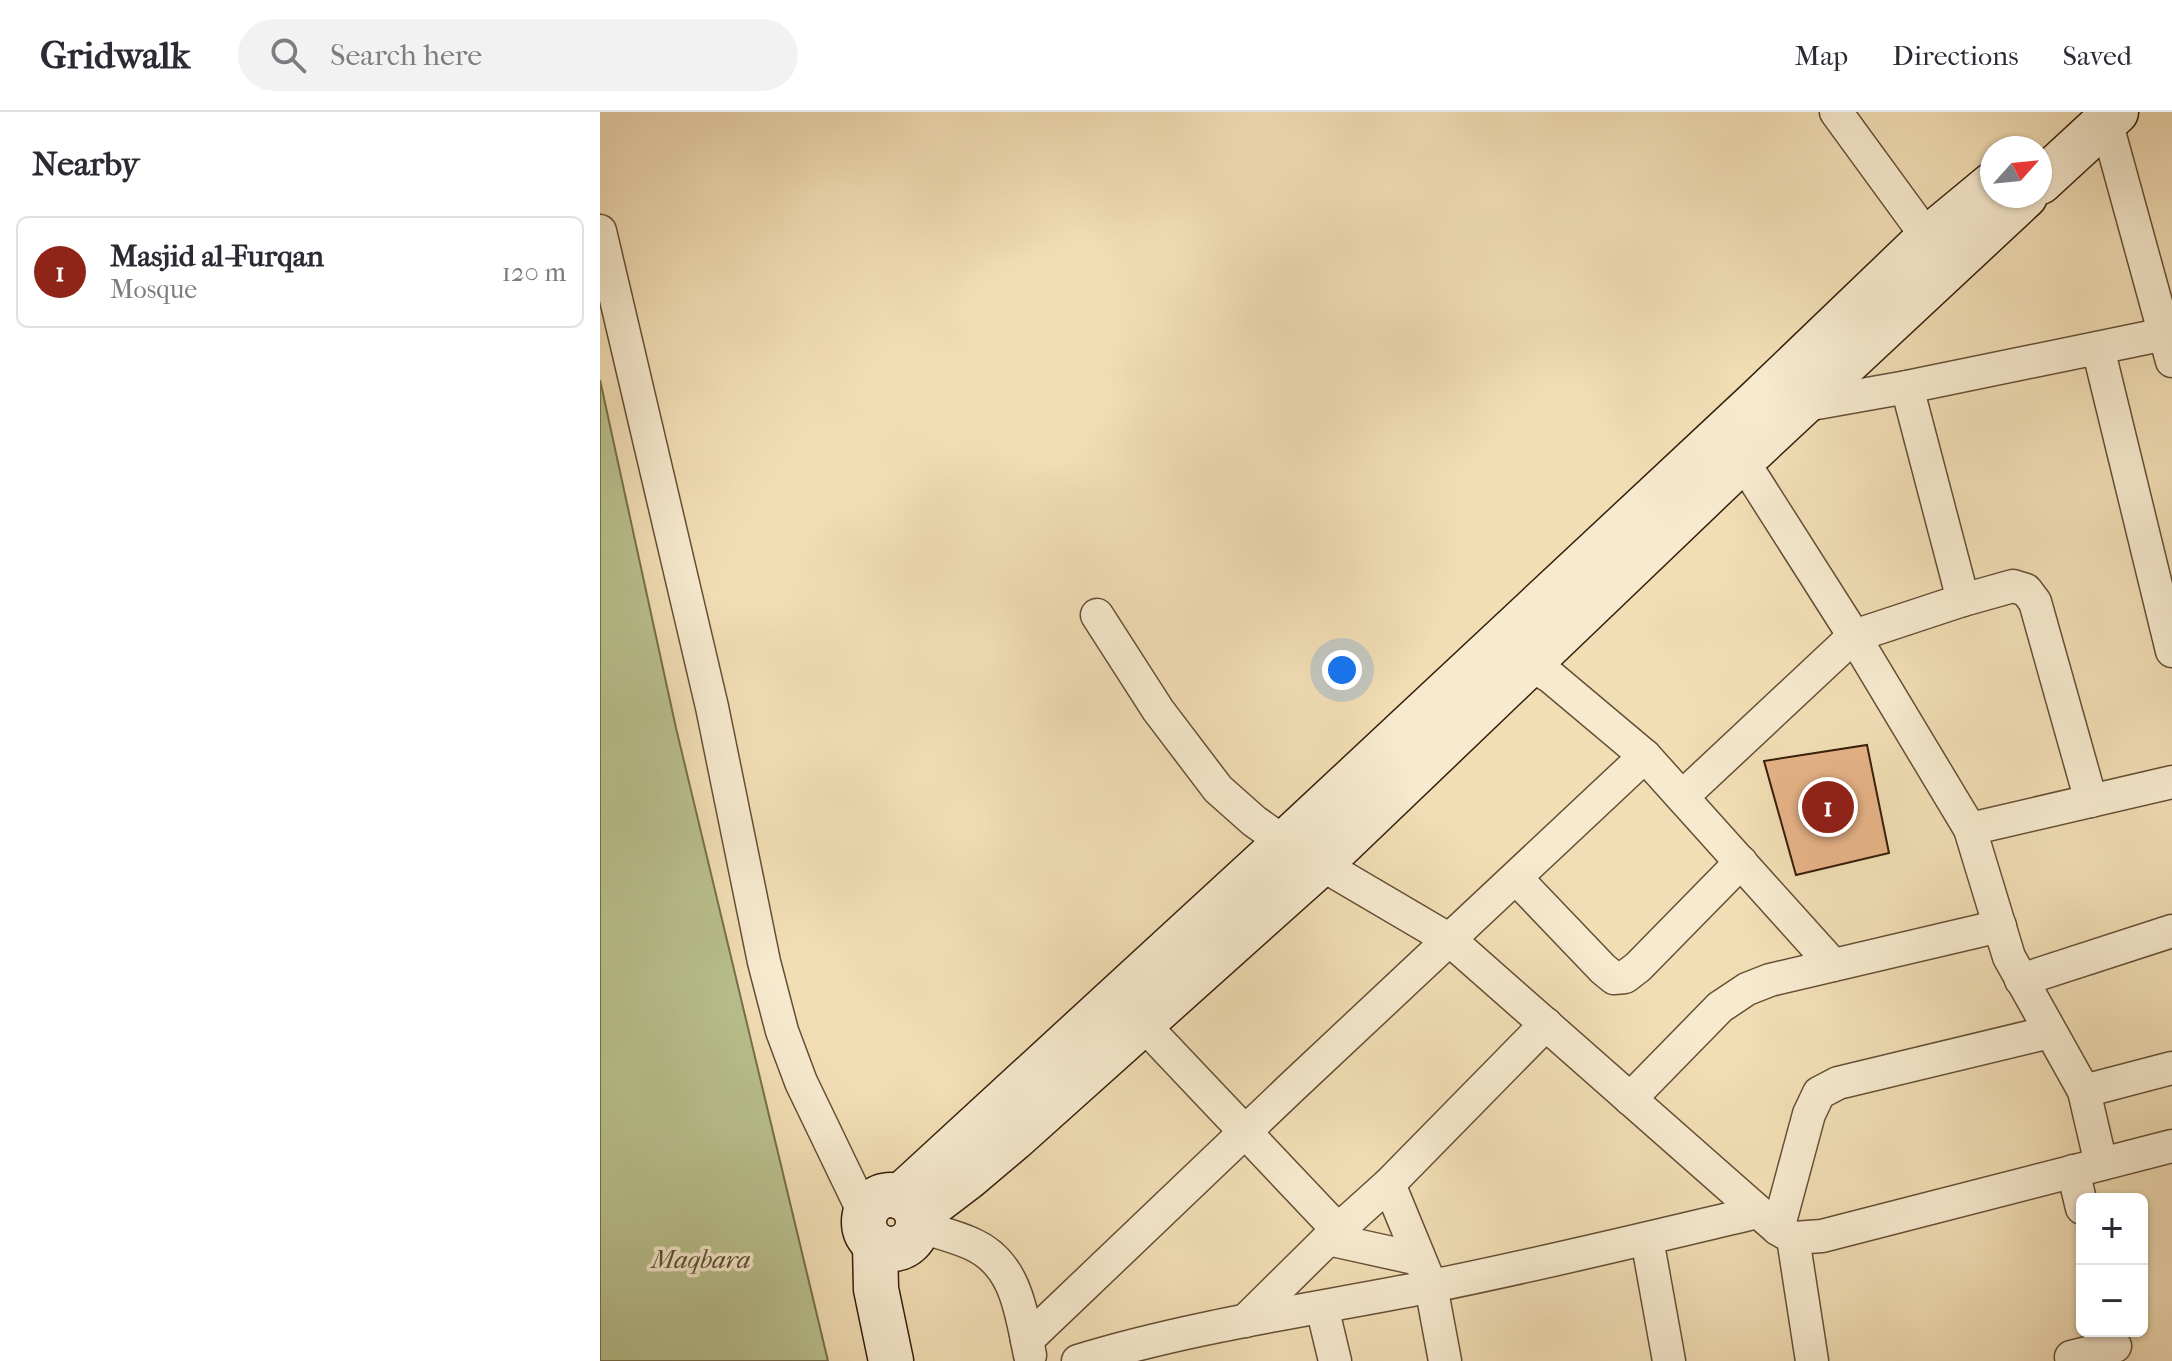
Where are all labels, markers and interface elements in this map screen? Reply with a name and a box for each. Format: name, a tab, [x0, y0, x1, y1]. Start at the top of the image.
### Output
search box	[238, 19, 798, 91]
text: Gridwalk	[40, 33, 190, 78]
icon: search	[266, 33, 310, 77]
text: Search here	[330, 38, 482, 73]
text: Map	[1795, 39, 1848, 72]
text: Directions	[1892, 39, 2019, 72]
text: Saved	[2063, 39, 2132, 72]
north arrow	[1980, 136, 2052, 208]
text: Nearby	[32, 144, 139, 184]
text: Masjid al-Furqan	[110, 239, 324, 274]
text: 1	[55, 257, 65, 288]
text: 120 m	[502, 257, 566, 288]
text: Mosque	[110, 274, 197, 305]
your location	[1322, 650, 1362, 690]
pin: 1	[1802, 777, 1854, 837]
map controls	[2076, 1193, 2148, 1337]
button: +	[2076, 1193, 2148, 1265]
park label: Maqbara	[649, 1244, 751, 1275]
button: −	[2076, 1265, 2148, 1337]

